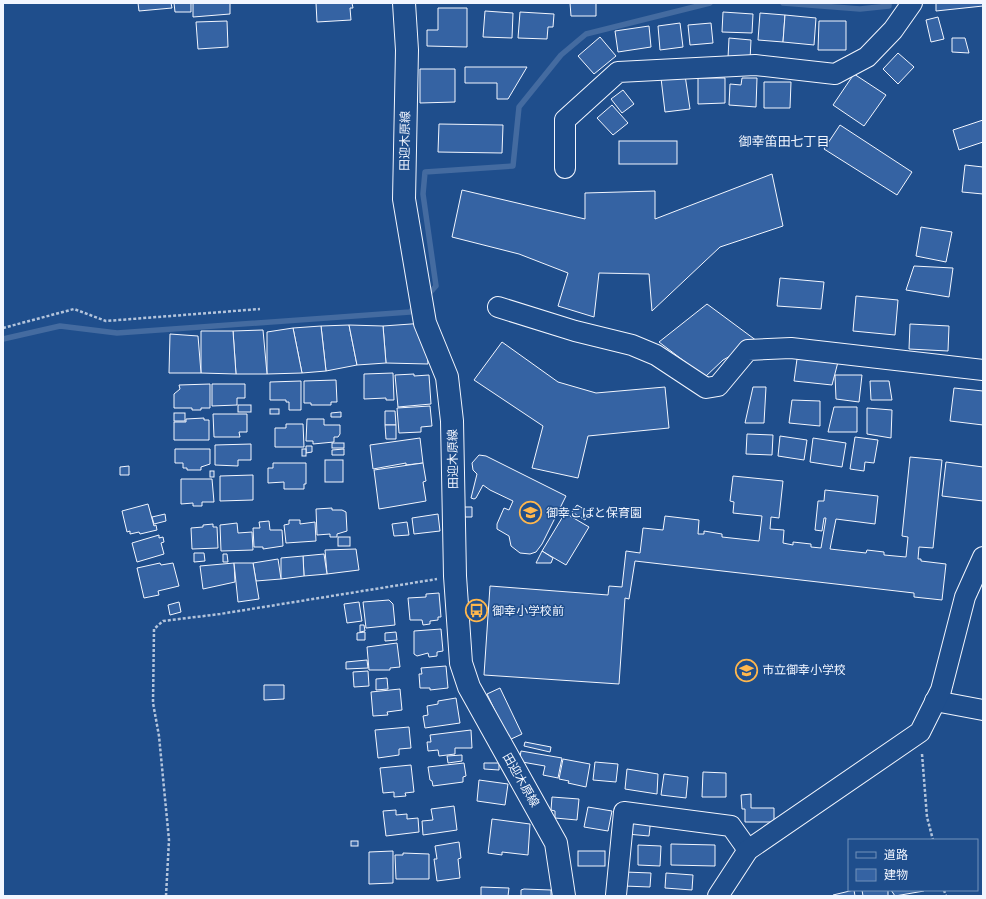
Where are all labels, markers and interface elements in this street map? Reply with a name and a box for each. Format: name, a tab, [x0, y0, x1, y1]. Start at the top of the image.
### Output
street label: 田迎木原線	[397, 111, 413, 171]
district label: 御幸笛田七丁目	[738, 134, 830, 149]
street label: 田迎木原線	[445, 429, 461, 489]
school or university icon: 御幸こばと保育園	[518, 500, 544, 526]
place label: 御幸こばと保育園	[546, 506, 642, 520]
bus stop icon: 御幸小学校前	[463, 598, 489, 624]
place label: 御幸小学校前	[492, 604, 564, 618]
school or university icon: 市立御幸小学校	[734, 657, 760, 683]
place label: 市立御幸小学校	[762, 663, 846, 677]
street label: 田迎木原線	[500, 751, 542, 809]
legend	[848, 839, 978, 891]
text: 道路	[884, 848, 908, 862]
text: 建物	[884, 868, 908, 882]

